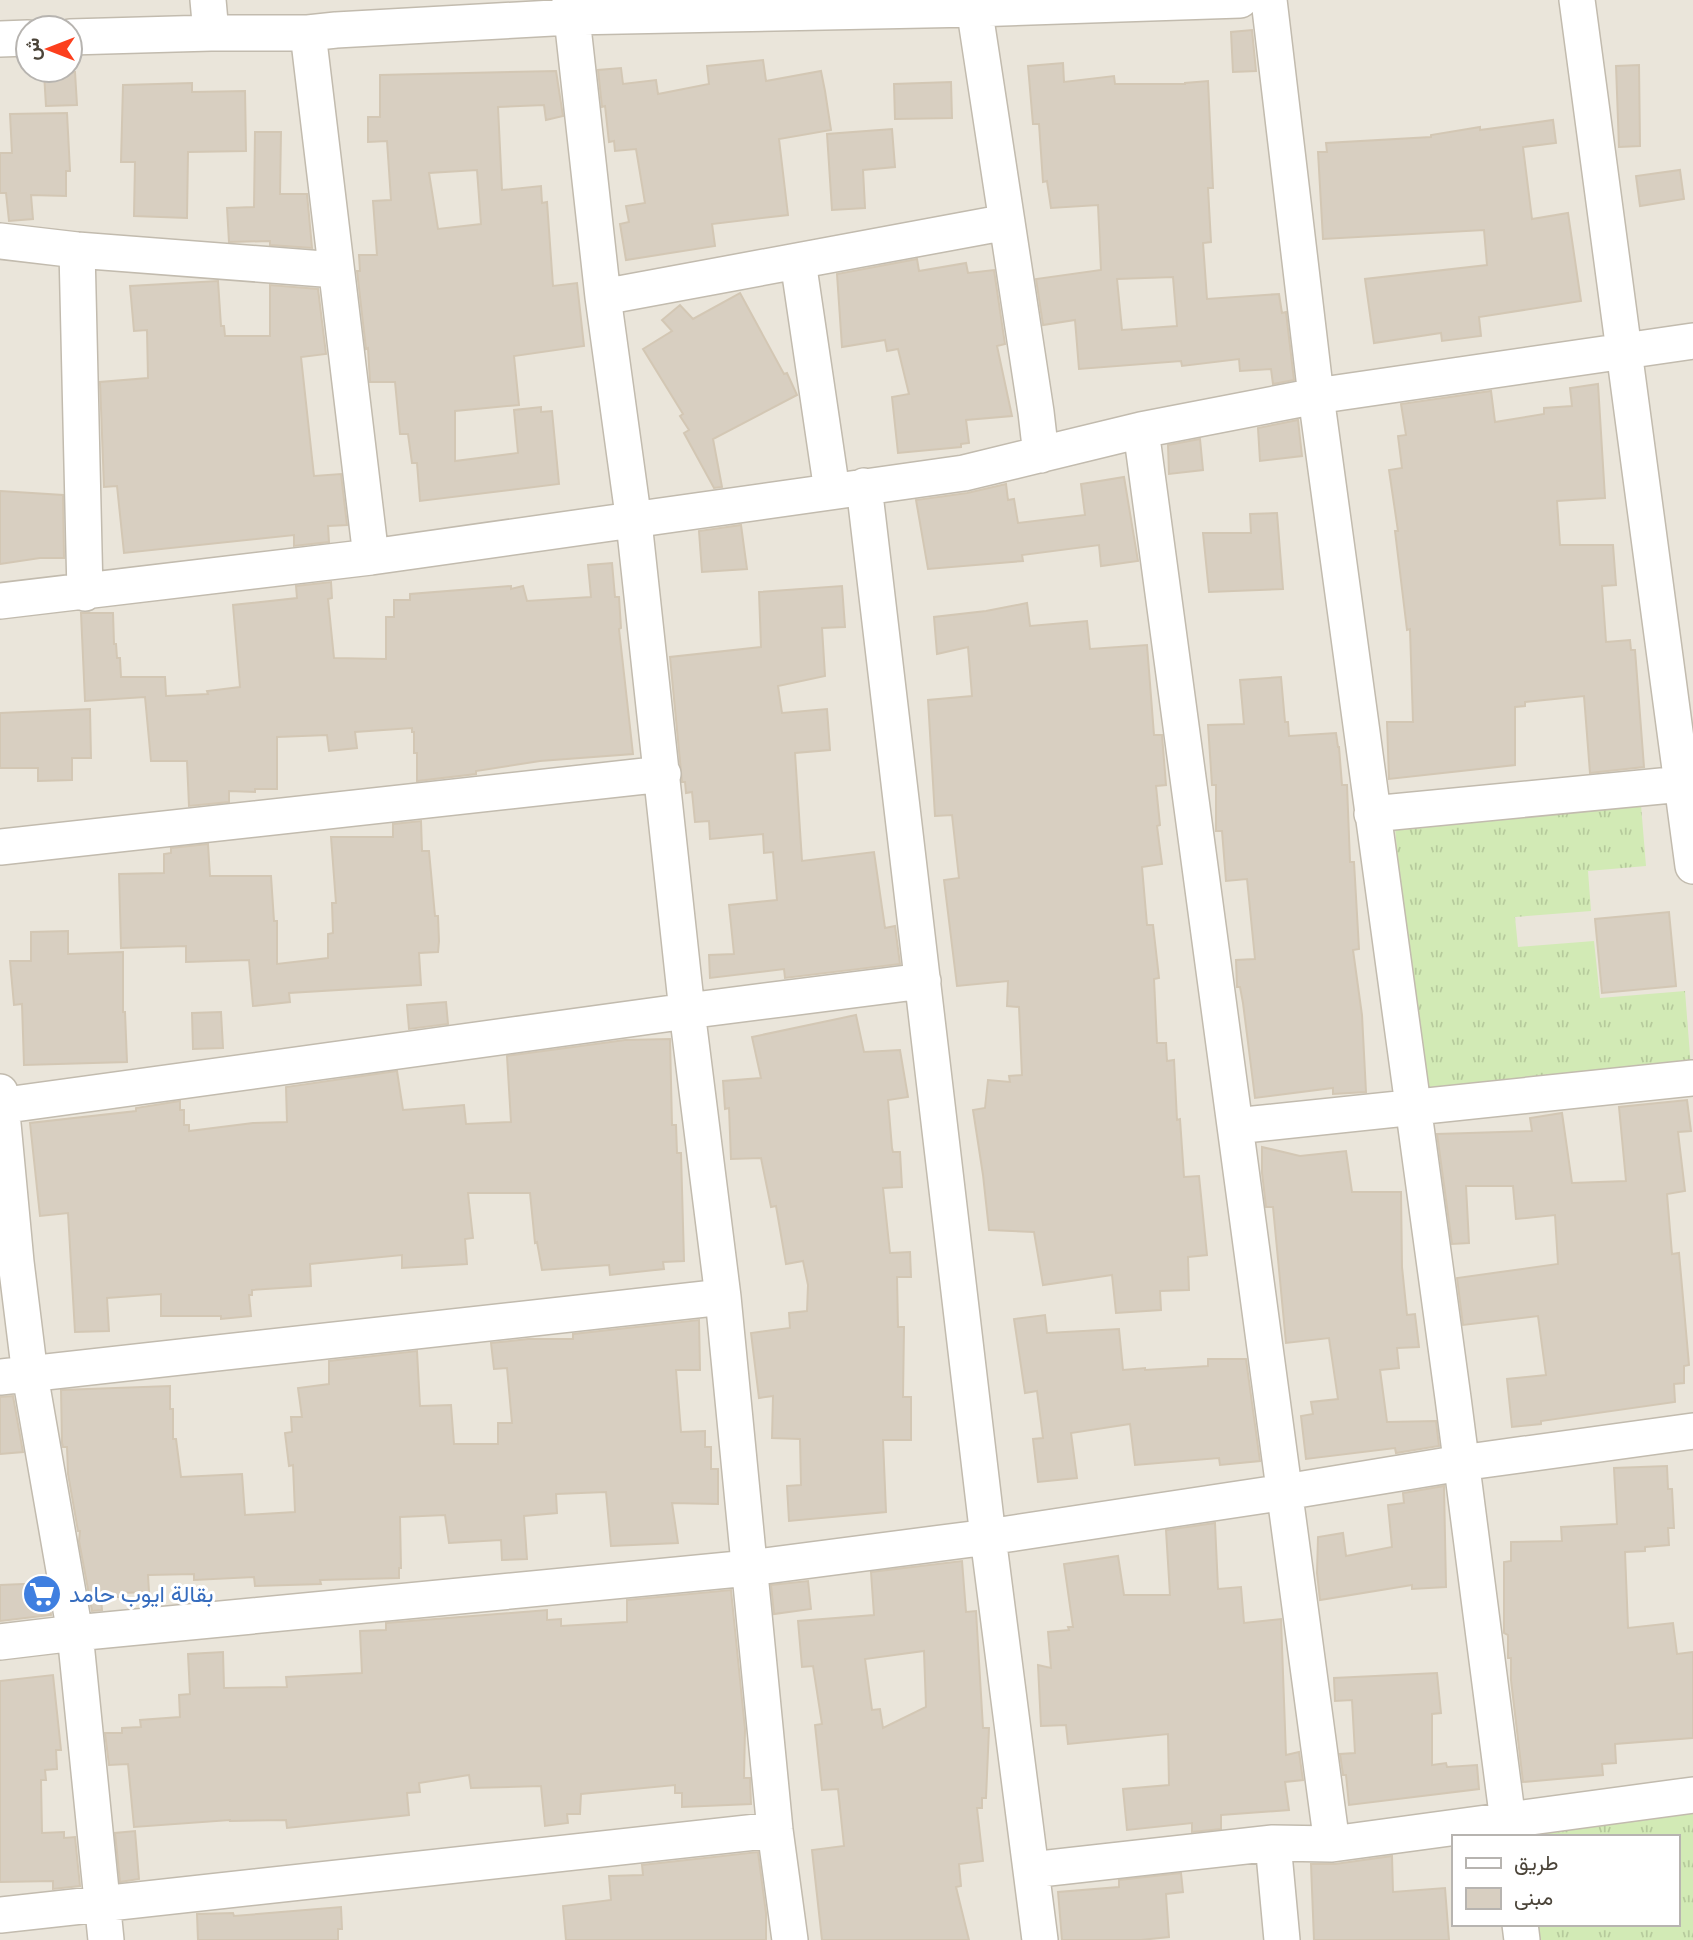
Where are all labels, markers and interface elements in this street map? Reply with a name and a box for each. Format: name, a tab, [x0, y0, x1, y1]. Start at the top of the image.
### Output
north arrow	[14, 14, 84, 84]
text: ش	[20, 37, 45, 60]
supermarket icon: بقالة ايوب حامد	[21, 1573, 63, 1615]
place label: بقالة ايوب حامد	[69, 1579, 214, 1609]
legend	[1452, 1835, 1679, 1926]
text: طريق	[1514, 1849, 1559, 1876]
text: مبنى	[1514, 1884, 1553, 1911]

